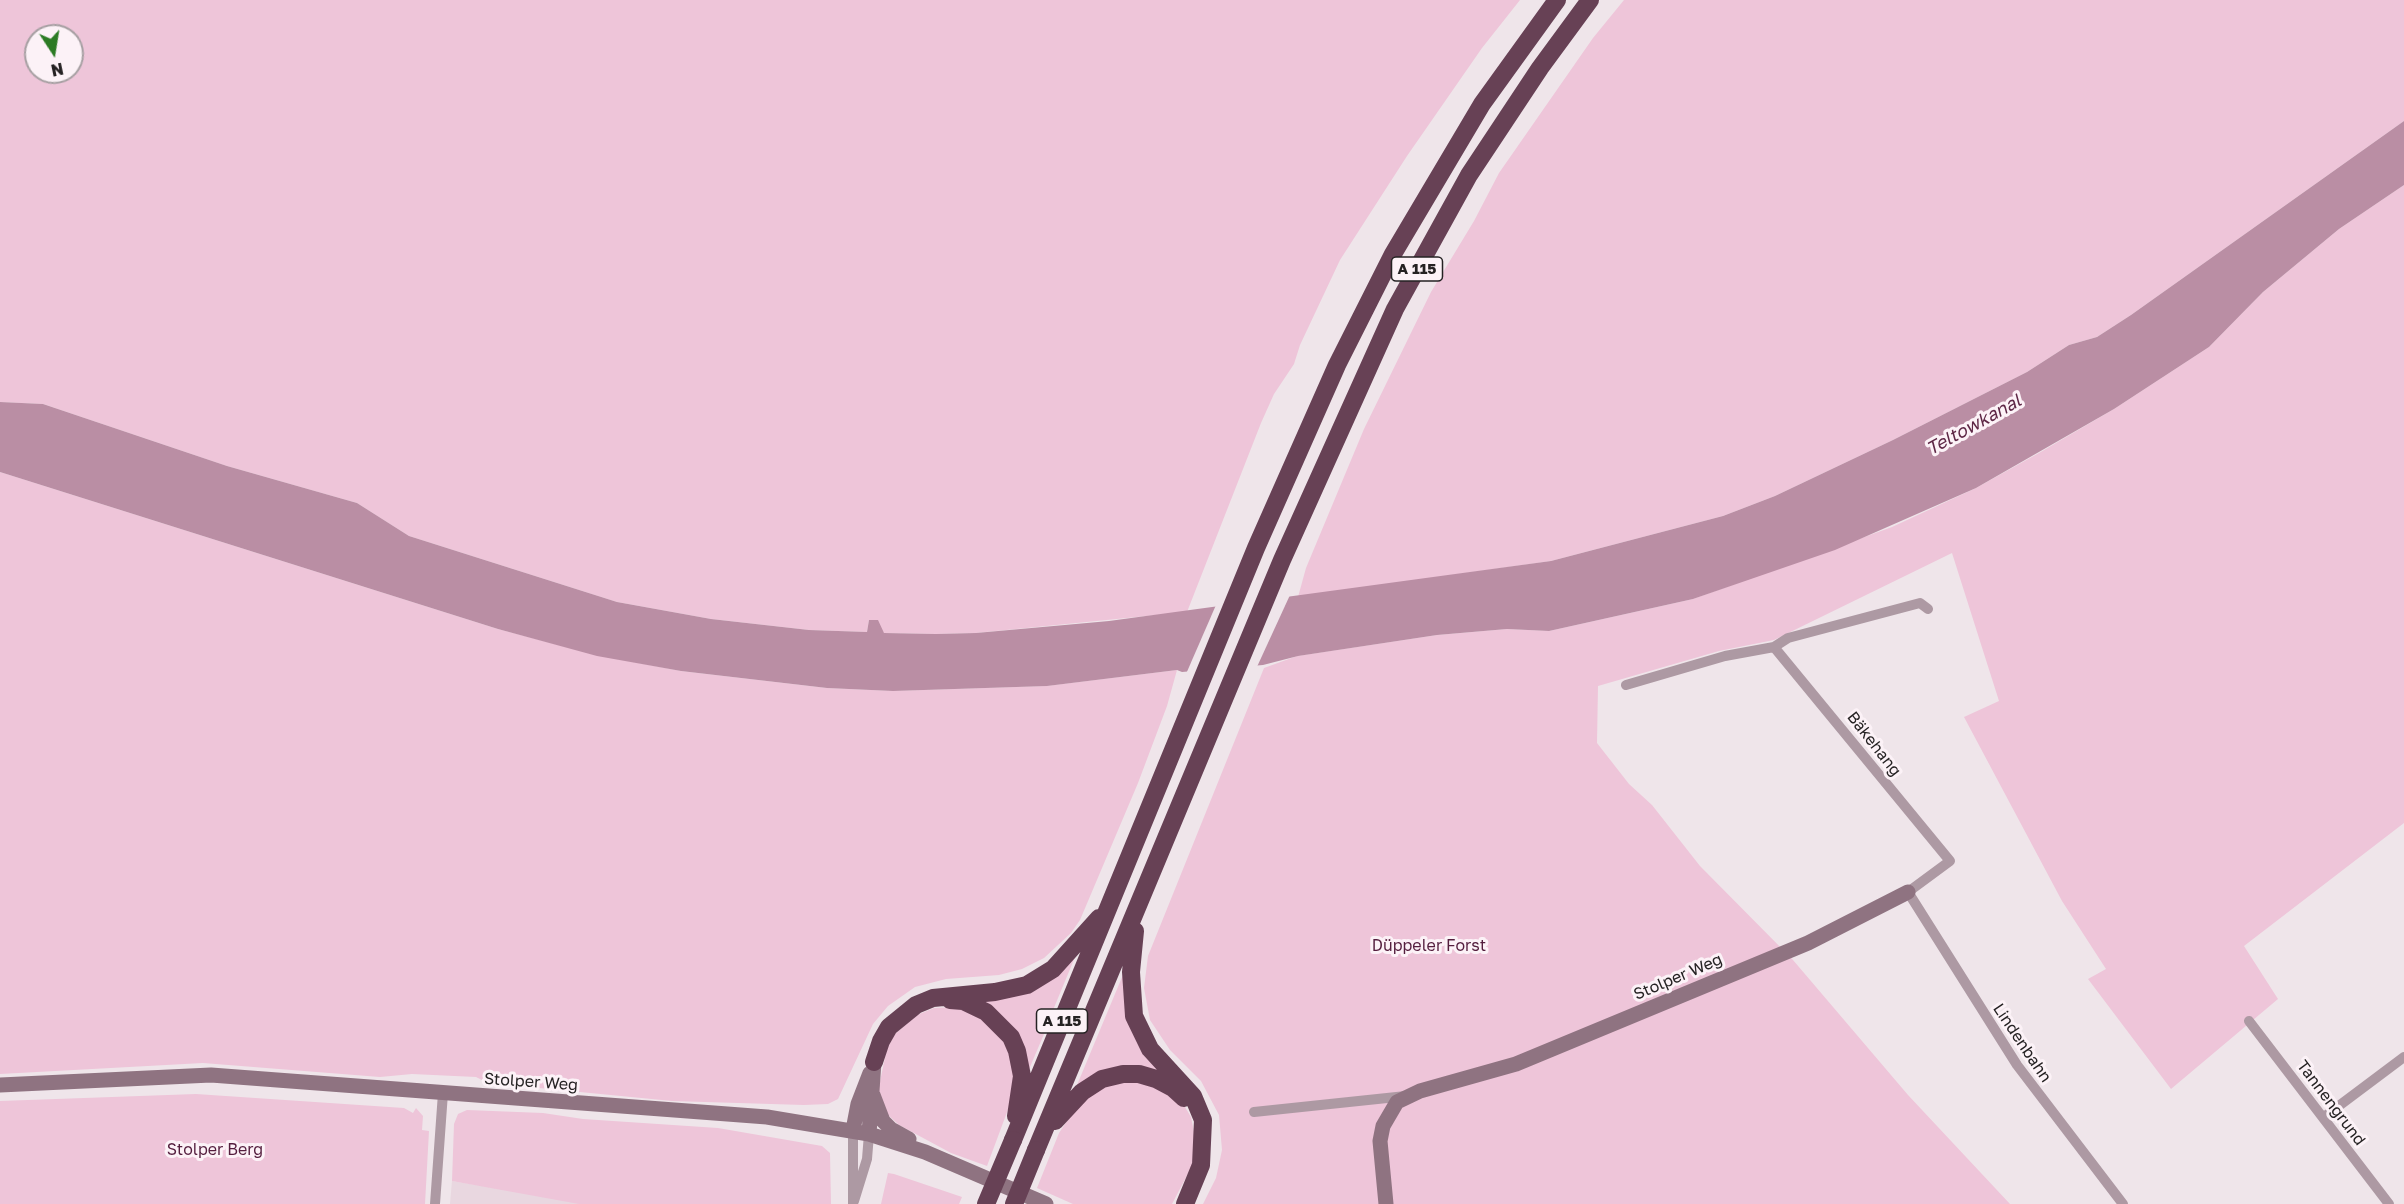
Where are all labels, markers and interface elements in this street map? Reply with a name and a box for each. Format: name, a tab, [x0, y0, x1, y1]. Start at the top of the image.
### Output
north arrow	[24, 24, 84, 84]
text: N	[49, 59, 65, 81]
road number: A 115	[1392, 257, 1442, 281]
water label: Teltowkanal	[1923, 390, 2025, 460]
street label: Bäkehang	[1843, 708, 1905, 780]
park label: Düppeler Forst	[1372, 936, 1486, 956]
street label: Stolper Weg	[1631, 950, 1725, 1004]
street label: Lindenbahn	[1989, 1000, 2055, 1086]
road number: A 115	[1036, 1009, 1088, 1033]
street label: Tannengrund	[2293, 1057, 2369, 1149]
street label: Stolper Weg	[483, 1069, 579, 1095]
park label: Stolper Berg	[167, 1140, 263, 1160]

